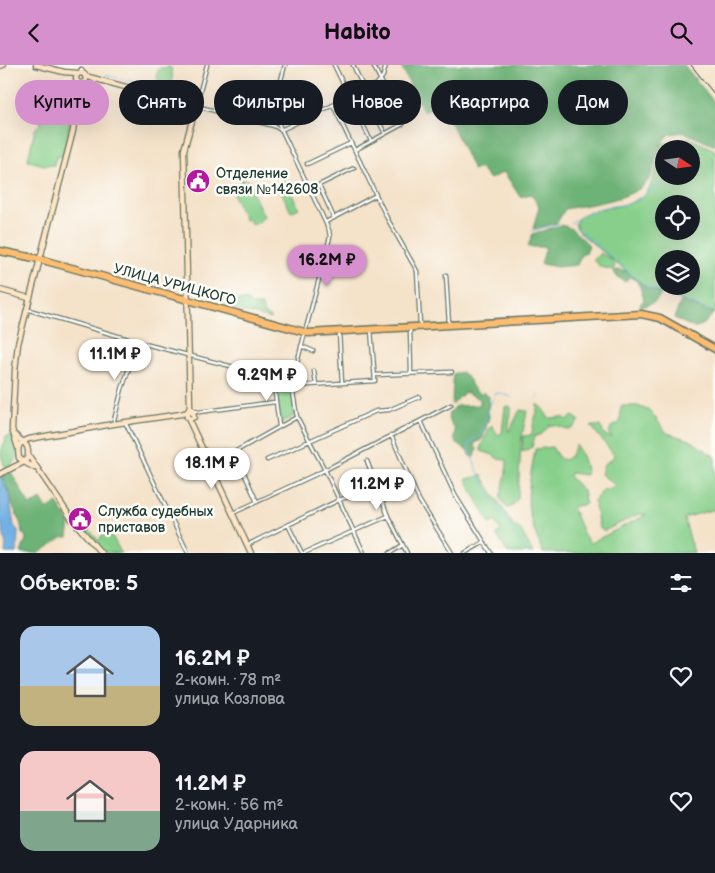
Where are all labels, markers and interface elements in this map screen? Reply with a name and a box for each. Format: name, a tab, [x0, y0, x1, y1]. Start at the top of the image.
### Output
icon: back	[20, 19, 48, 47]
text: Habito	[324, 19, 391, 46]
icon: search	[667, 19, 695, 47]
chip: Купить	[15, 80, 109, 125]
chip: Снять	[119, 80, 204, 125]
chip: Фильтры	[214, 80, 323, 125]
chip: Новое	[333, 80, 421, 125]
chip: Квартира	[431, 80, 548, 125]
chip: Дом	[558, 80, 628, 125]
north arrow	[655, 140, 700, 185]
map controls	[655, 140, 700, 295]
place label: Отделение связи №142608	[216, 165, 318, 198]
public building icon: Отделение связи №142608	[185, 168, 211, 194]
button: locate	[655, 195, 700, 240]
pin: 16.2M ₽	[281, 245, 373, 287]
button: layers	[655, 250, 700, 295]
text: 16.2M ₽	[299, 251, 355, 270]
street label: УЛИЦА УРИЦКОГО	[112, 260, 238, 309]
pin: 11.1M ₽	[69, 339, 161, 381]
text: 11.1M ₽	[89, 345, 141, 364]
pin: 9.29M ₽	[221, 359, 313, 402]
text: 9.29M ₽	[237, 366, 297, 385]
pin: 18.1M ₽	[166, 447, 258, 490]
text: 18.1M ₽	[185, 454, 239, 473]
pin: 11.2M ₽	[331, 469, 423, 511]
text: 11.2M ₽	[350, 475, 404, 494]
place label: Служба судебных приставов	[98, 503, 214, 536]
public building icon: Служба судебных приставов	[67, 506, 93, 532]
icon: filters	[667, 569, 695, 597]
text: Объектов: 5	[20, 571, 138, 596]
icon: home	[60, 646, 120, 706]
text: 16.2M ₽	[175, 646, 250, 671]
icon: heart	[667, 662, 695, 690]
text: 2-комн. · 78 m²	[175, 671, 281, 690]
text: улица Козлова	[175, 690, 285, 709]
icon: home	[60, 771, 120, 831]
text: 11.2M ₽	[175, 771, 246, 796]
icon: heart	[667, 787, 695, 815]
text: 2-комн. · 56 m²	[175, 796, 283, 815]
text: улица Ударника	[175, 815, 298, 834]

